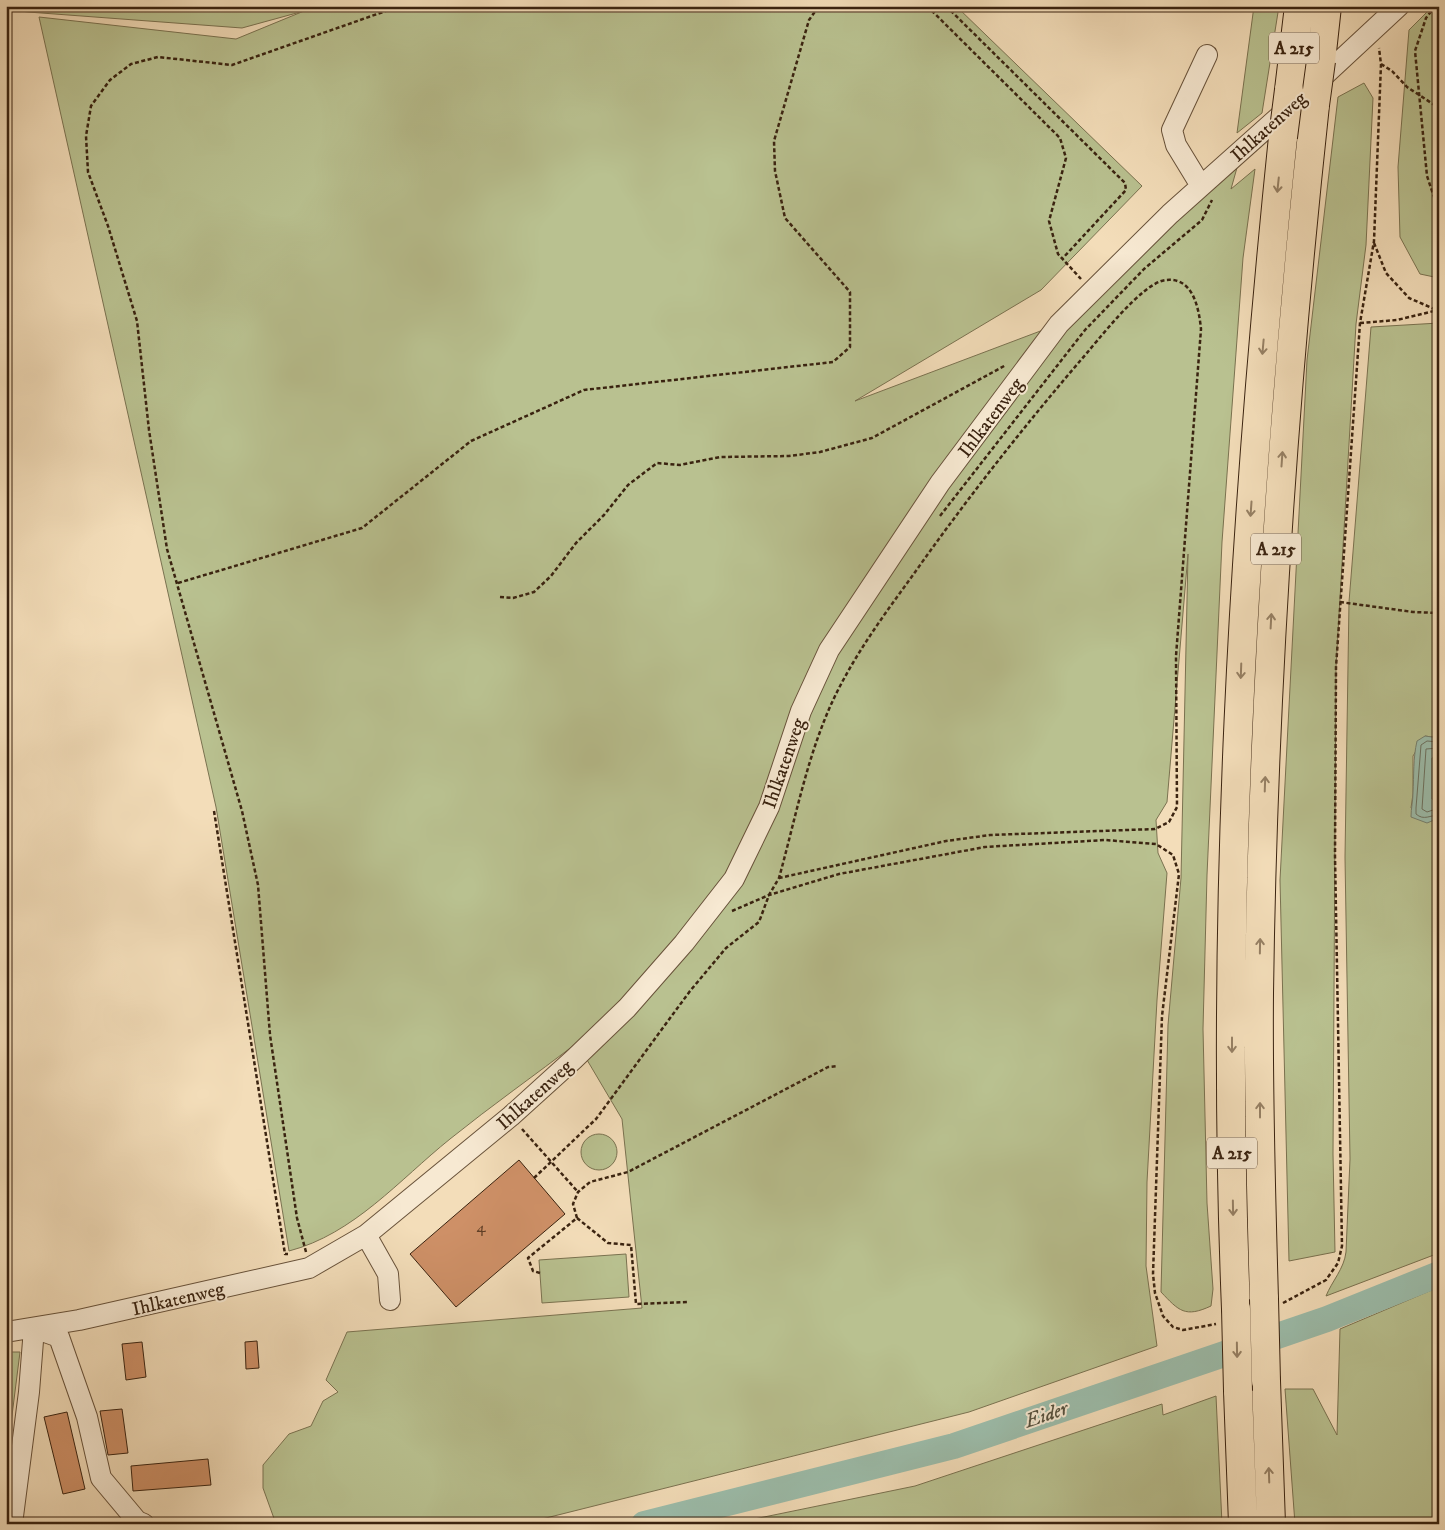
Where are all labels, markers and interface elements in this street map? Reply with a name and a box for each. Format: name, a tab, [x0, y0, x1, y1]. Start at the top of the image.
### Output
road number: A 215	[1269, 32, 1319, 64]
street label: Ihlkatenweg	[1226, 87, 1312, 167]
one-way arrow	[1273, 177, 1283, 193]
one-way arrow	[1258, 339, 1268, 355]
street label: Ihlkatenweg	[954, 373, 1029, 462]
one-way arrow	[1278, 451, 1287, 467]
one-way arrow	[1246, 501, 1255, 517]
road number: A 215	[1251, 534, 1301, 564]
one-way arrow	[1267, 614, 1276, 630]
one-way arrow	[1237, 663, 1246, 679]
street label: Ihlkatenweg	[758, 715, 811, 812]
one-way arrow	[1260, 776, 1269, 792]
one-way arrow	[1256, 938, 1265, 954]
one-way arrow	[1227, 1037, 1237, 1053]
street label: Ihlkatenweg	[492, 1055, 578, 1135]
one-way arrow	[1255, 1103, 1265, 1119]
road number: A 215	[1207, 1138, 1257, 1168]
one-way arrow	[1228, 1200, 1237, 1216]
house number: 4	[476, 1217, 486, 1237]
street label: Ihlkatenweg	[130, 1278, 227, 1321]
one-way arrow	[1232, 1342, 1242, 1358]
water label: Eider	[1021, 1396, 1073, 1435]
one-way arrow	[1265, 1467, 1274, 1483]

